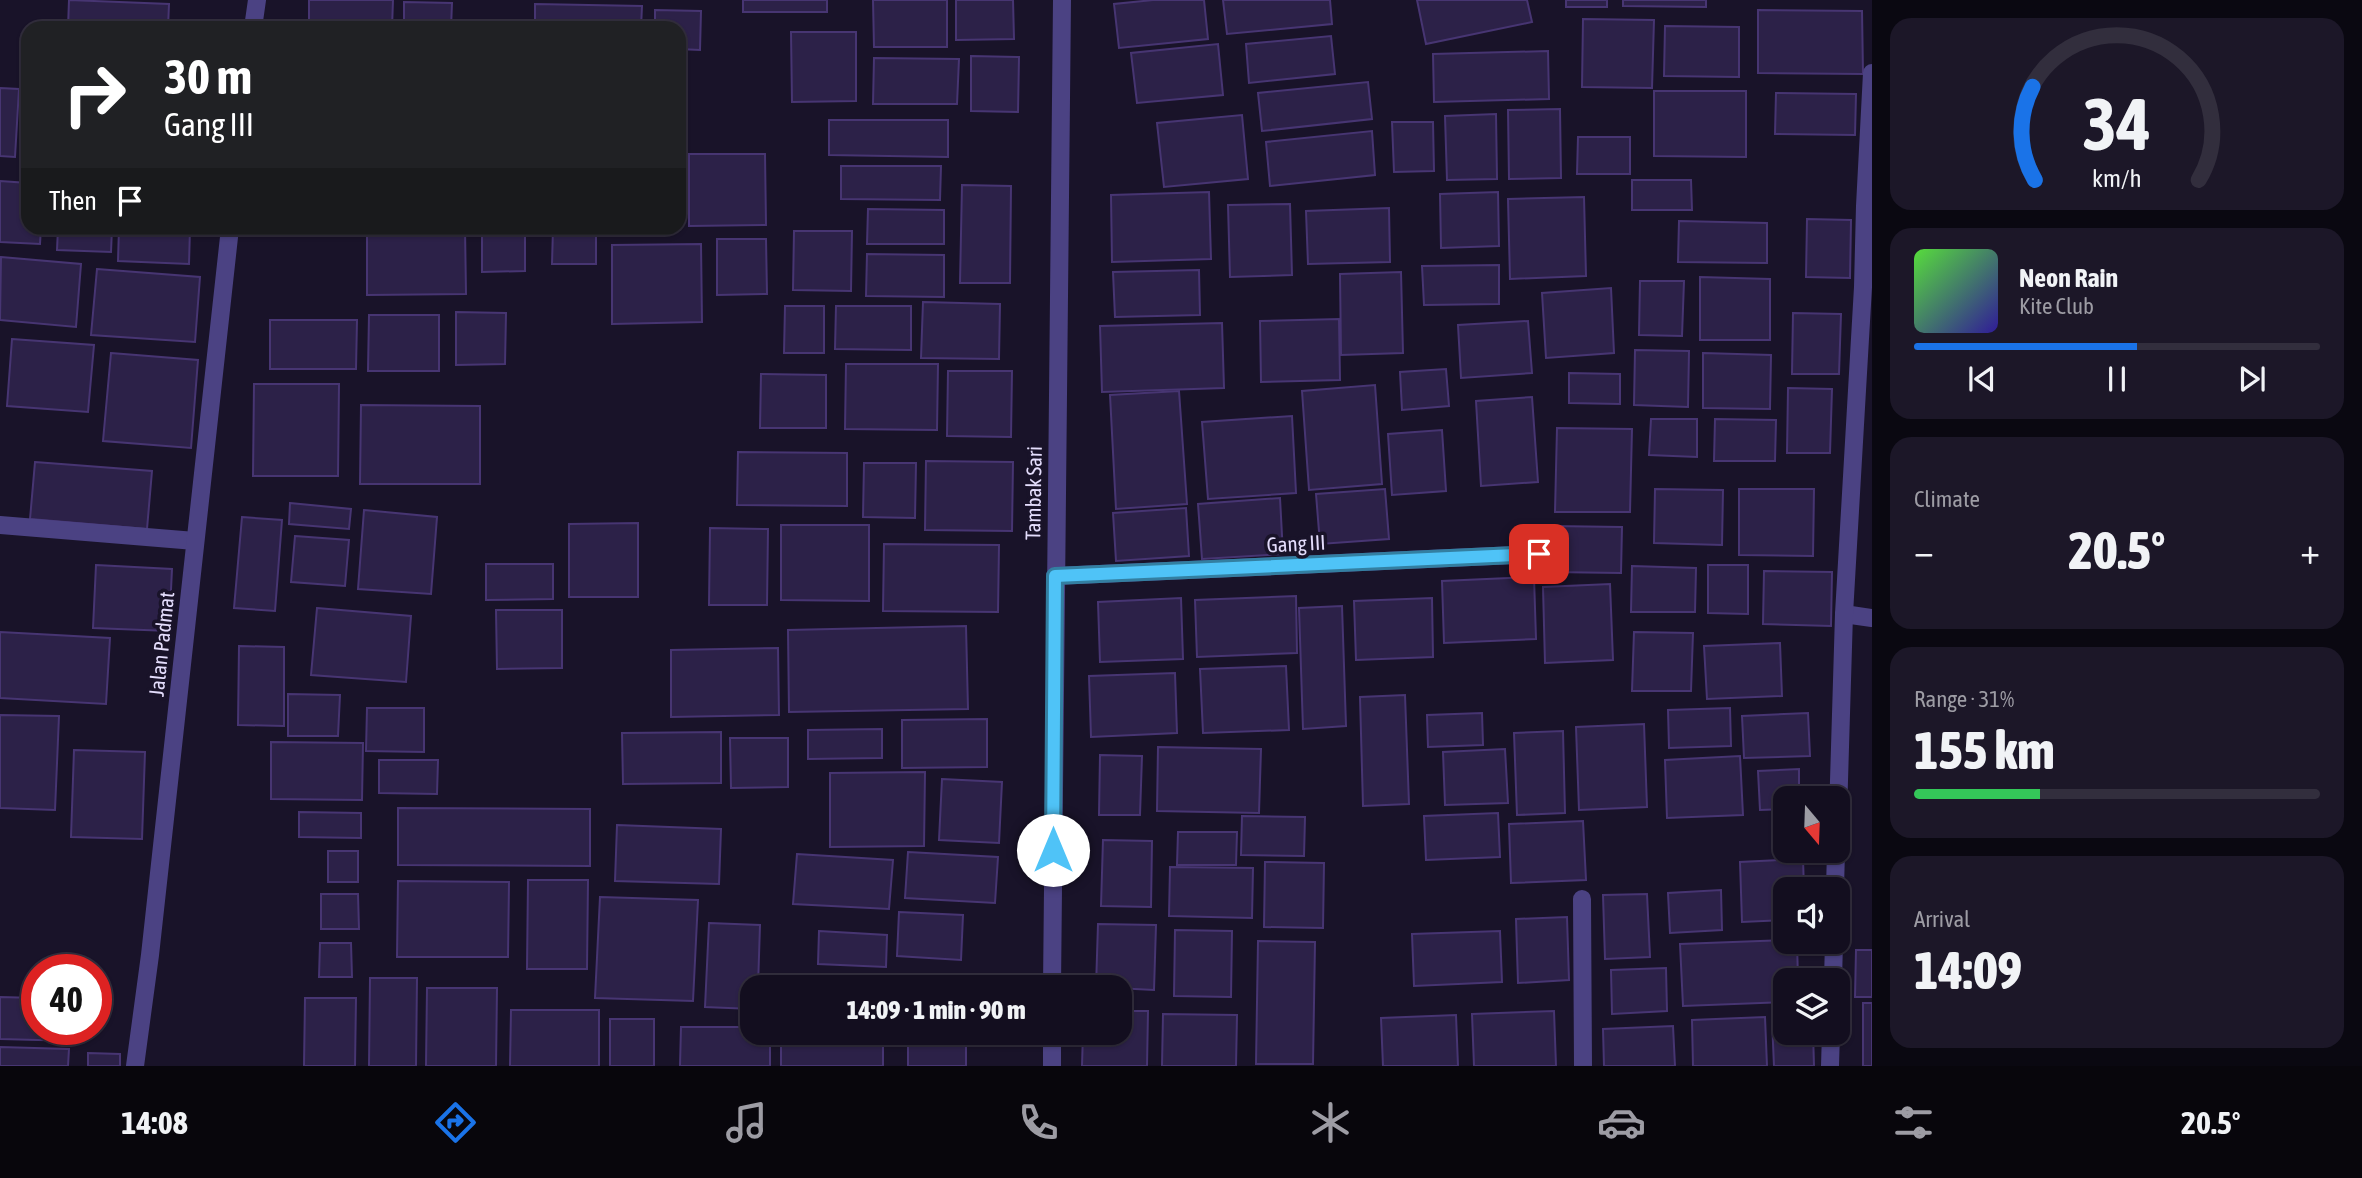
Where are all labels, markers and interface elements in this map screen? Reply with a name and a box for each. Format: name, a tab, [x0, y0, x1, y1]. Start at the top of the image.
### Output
text: 30 m	[164, 48, 252, 104]
icon: right	[49, 49, 140, 140]
text: 34	[2083, 82, 2151, 165]
text: Gang III	[164, 106, 254, 143]
text: km/h	[2092, 164, 2142, 192]
icon: arrive	[111, 182, 149, 220]
text: Then	[49, 186, 97, 216]
text: Neon Rain	[2019, 263, 2118, 293]
text: Kite Club	[2019, 293, 2094, 319]
icon: previous	[1963, 360, 2001, 398]
icon: pause	[2098, 360, 2136, 398]
icon: next	[2233, 360, 2271, 398]
street label: Tambak Sari	[1020, 446, 1046, 540]
text: Climate	[1914, 486, 1980, 512]
text: 20.5°	[2069, 520, 2165, 580]
pin	[1509, 524, 1569, 584]
street label: Gang III	[1266, 529, 1326, 557]
text: −	[1914, 529, 1934, 572]
text: +	[2300, 529, 2320, 572]
icon: arrive	[1520, 535, 1558, 573]
street label: Jalan Padmat	[144, 590, 178, 698]
text: Range · 31%	[1914, 686, 2014, 712]
text: 155 km	[1914, 720, 2055, 780]
north arrow	[1773, 786, 1850, 863]
map controls	[1773, 786, 1850, 1045]
position arrow	[1016, 813, 1090, 887]
button: sound	[1773, 877, 1850, 954]
text: Arrival	[1914, 906, 1970, 932]
text: 14:09	[1914, 940, 2022, 1000]
speed limit sign: 40	[21, 954, 112, 1045]
button: layers	[1773, 968, 1850, 1045]
text: 14:09 · 1 min · 90 m	[846, 995, 1026, 1025]
icon: directions	[431, 1098, 480, 1147]
icon: music	[722, 1098, 771, 1147]
icon: phone	[1014, 1098, 1063, 1147]
icon: climate	[1306, 1098, 1355, 1147]
icon: car	[1597, 1098, 1646, 1147]
icon: filters	[1889, 1098, 1938, 1147]
text: 14:08	[121, 1104, 188, 1141]
text: 20.5°	[2181, 1104, 2241, 1141]

